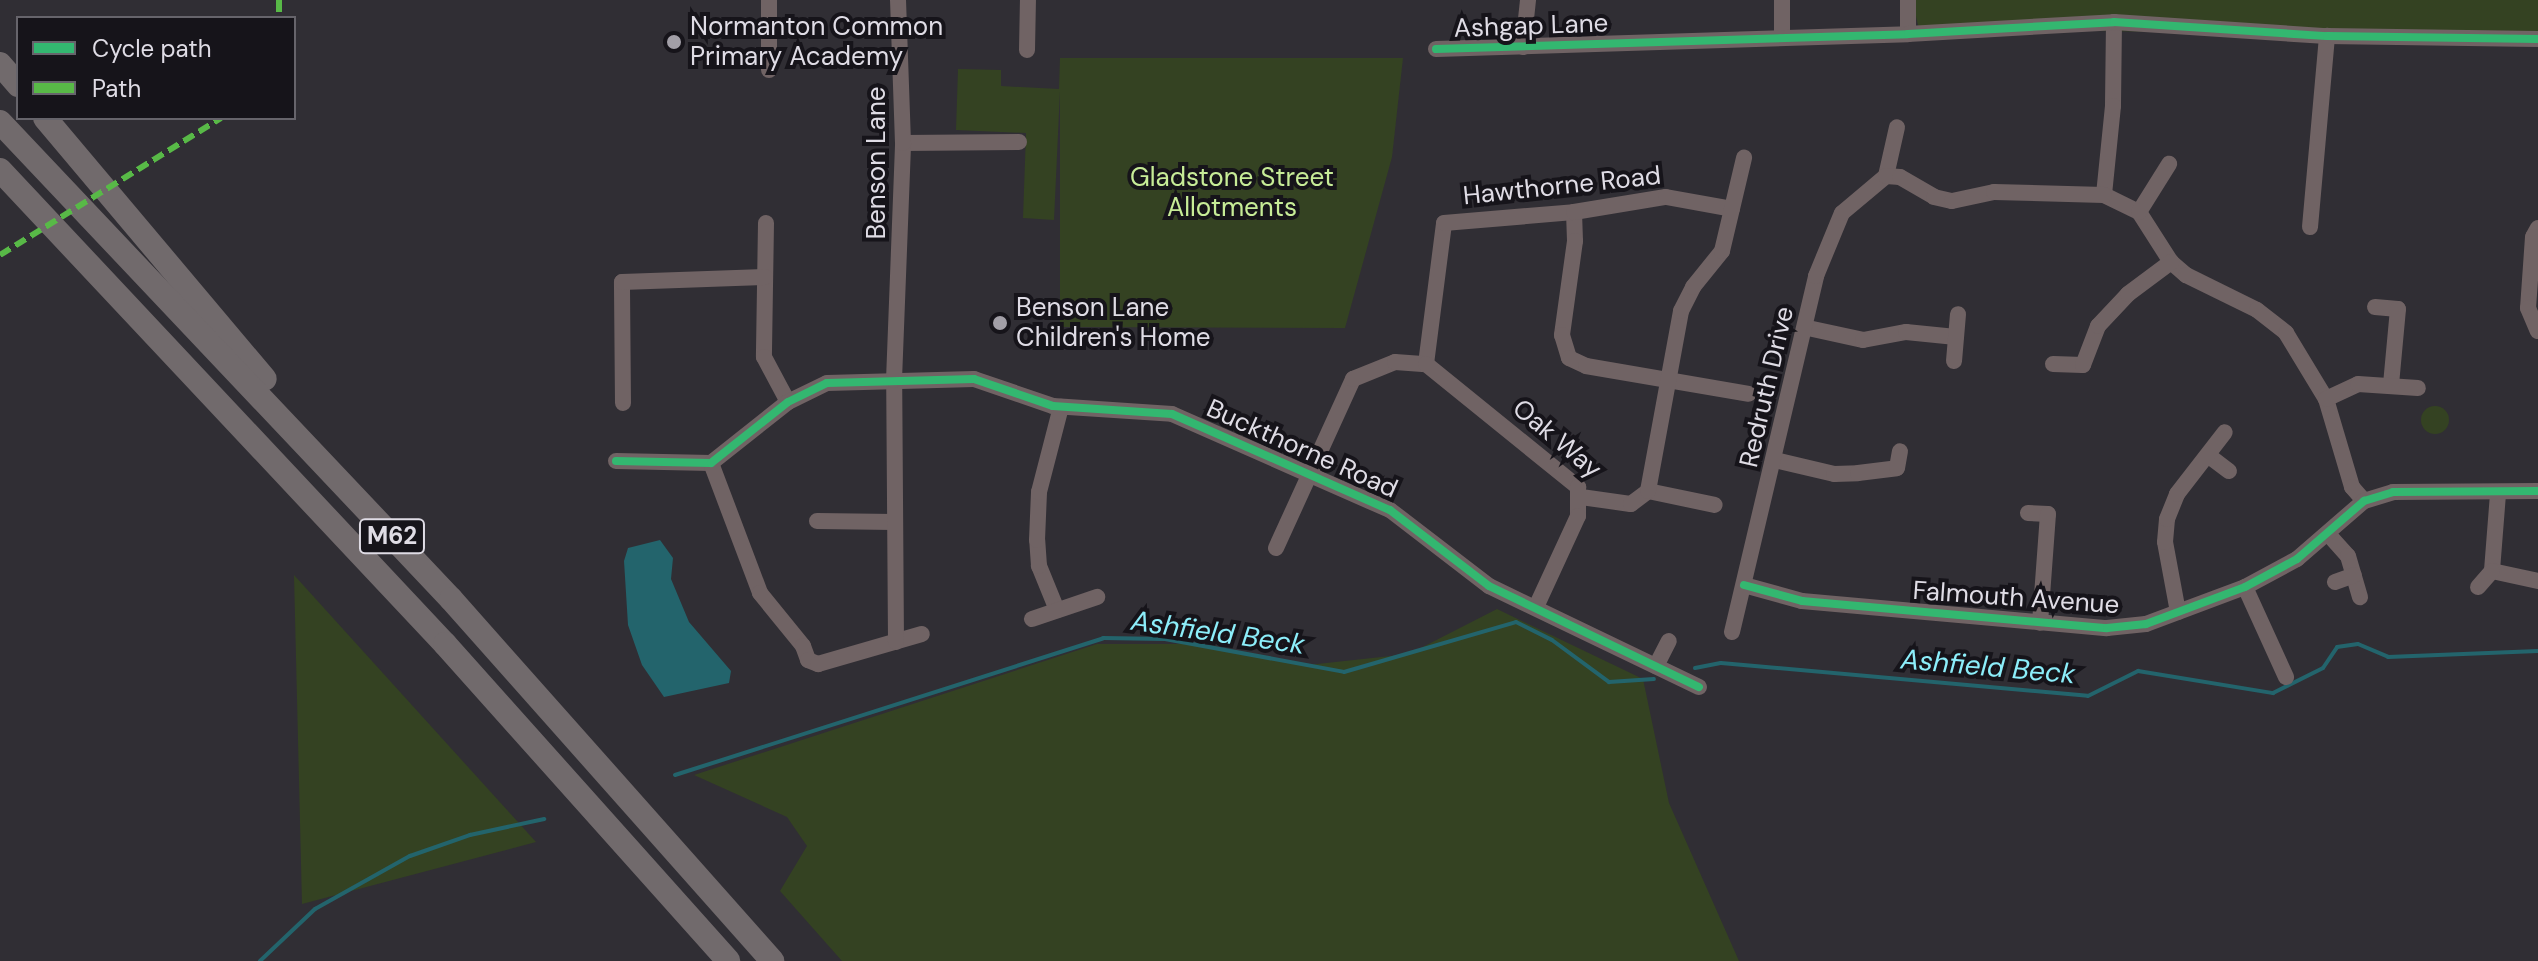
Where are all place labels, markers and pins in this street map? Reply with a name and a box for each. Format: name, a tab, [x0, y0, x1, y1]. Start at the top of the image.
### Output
place label: Normanton Common Primary Academy	[690, 11, 943, 72]
marker: Normanton Common Primary Academy	[665, 33, 683, 51]
place label: Benson Lane Children's Home	[1016, 292, 1211, 354]
marker: Benson Lane Children's Home	[991, 314, 1009, 332]

